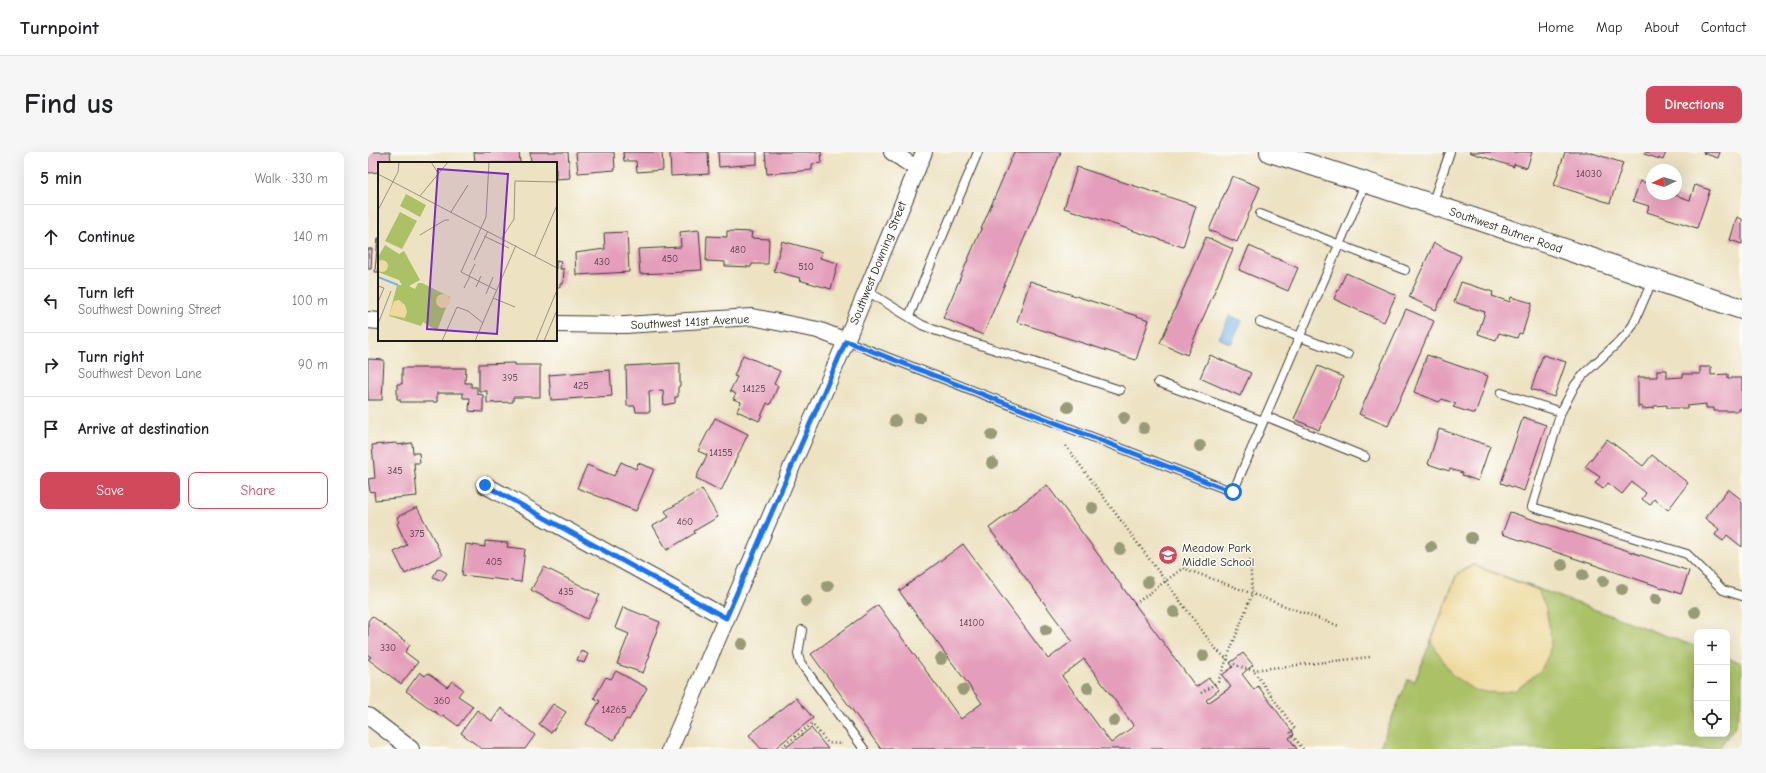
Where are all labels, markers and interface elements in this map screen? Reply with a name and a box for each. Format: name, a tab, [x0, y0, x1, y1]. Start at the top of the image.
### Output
text: Turnpoint	[20, 17, 99, 39]
text: Home	[1538, 19, 1574, 36]
text: Map	[1596, 19, 1622, 36]
text: About	[1644, 19, 1679, 36]
text: Contact	[1701, 19, 1746, 36]
button: Directions	[1646, 86, 1742, 123]
text: Find us	[24, 88, 113, 120]
inset map	[378, 162, 557, 341]
north arrow	[1646, 164, 1682, 200]
house number: 14030	[1576, 168, 1602, 180]
text: 5 min	[40, 169, 82, 188]
text: Walk · 330 m	[255, 171, 328, 186]
street label: Southwest Downing Street	[847, 199, 909, 327]
street label: Southwest Butner Road	[1448, 204, 1564, 256]
icon: ahead	[40, 226, 62, 248]
text: Continue	[78, 228, 135, 246]
text: 140 m	[294, 229, 328, 244]
house number: 480	[730, 244, 746, 256]
house number: 450	[662, 253, 678, 265]
house number: 430	[594, 256, 610, 268]
house number: 510	[798, 261, 814, 273]
text: Turn left	[78, 284, 134, 302]
icon: left	[40, 290, 62, 312]
text: 100 m	[292, 293, 328, 308]
text: Southwest Downing Street	[78, 302, 221, 317]
street label: Southwest 141st Avenue	[630, 312, 750, 332]
text: Turn right	[78, 348, 144, 366]
icon: right	[40, 354, 62, 376]
text: 90 m	[298, 357, 328, 372]
text: Southwest Devon Lane	[78, 366, 202, 381]
house number: 395	[502, 372, 518, 384]
house number: 425	[573, 380, 589, 392]
house number: 14125	[742, 383, 766, 395]
icon: arrive	[40, 418, 62, 440]
text: Arrive at destination	[78, 420, 209, 438]
house number: 14155	[709, 447, 733, 459]
house number: 345	[387, 465, 403, 477]
button: Save	[40, 472, 180, 509]
button: Share	[188, 472, 328, 509]
route end	[476, 476, 494, 494]
route start	[1224, 483, 1242, 501]
house number: 460	[677, 516, 693, 528]
house number: 375	[409, 528, 425, 540]
place label: Meadow Park Middle School	[1182, 541, 1254, 569]
school or university icon: Meadow Park Middle School	[1157, 544, 1179, 566]
house number: 405	[486, 556, 502, 568]
house number: 435	[558, 586, 574, 598]
house number: 14100	[960, 617, 984, 629]
map controls	[1694, 629, 1730, 737]
button: +	[1694, 629, 1730, 665]
house number: 330	[380, 642, 396, 654]
button: −	[1694, 665, 1730, 701]
house number: 360	[434, 695, 450, 707]
button: locate	[1694, 701, 1730, 737]
house number: 14265	[602, 704, 626, 716]

